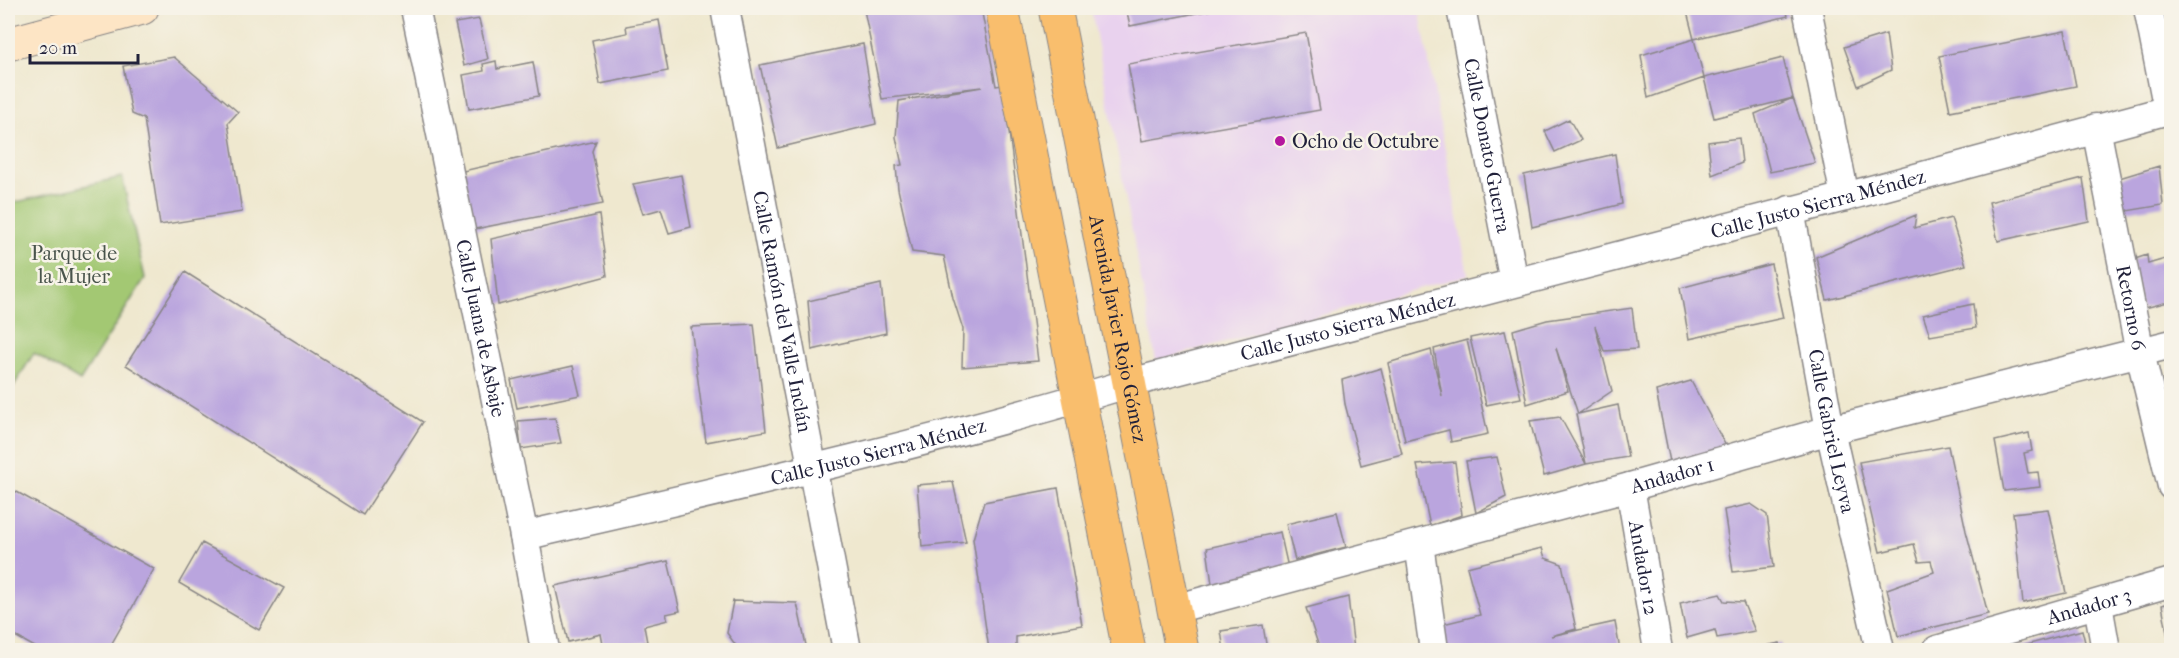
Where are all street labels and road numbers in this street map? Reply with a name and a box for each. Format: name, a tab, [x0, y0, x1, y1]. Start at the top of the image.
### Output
street label: Calle Donato Guerra	[1459, 56, 1516, 235]
street label: Calle Justo Sierra Méndez	[1708, 164, 1928, 243]
street label: Calle Ramón del Valle Inclán	[748, 189, 817, 435]
street label: Avenida Javier Rojo Gómez	[1084, 212, 1152, 445]
street label: Calle Juana de Asbaje	[452, 237, 511, 419]
street label: Retorno 6	[2112, 263, 2151, 352]
street label: Calle Justo Sierra Méndez	[1238, 287, 1458, 365]
street label: Calle Gabriel Leyva	[1804, 347, 1860, 516]
street label: Calle Justo Sierra Méndez	[768, 413, 988, 490]
street label: Andador 1	[1627, 452, 1717, 498]
street label: Andador 12	[1624, 518, 1663, 617]
street label: Andador 3	[2043, 583, 2134, 629]

